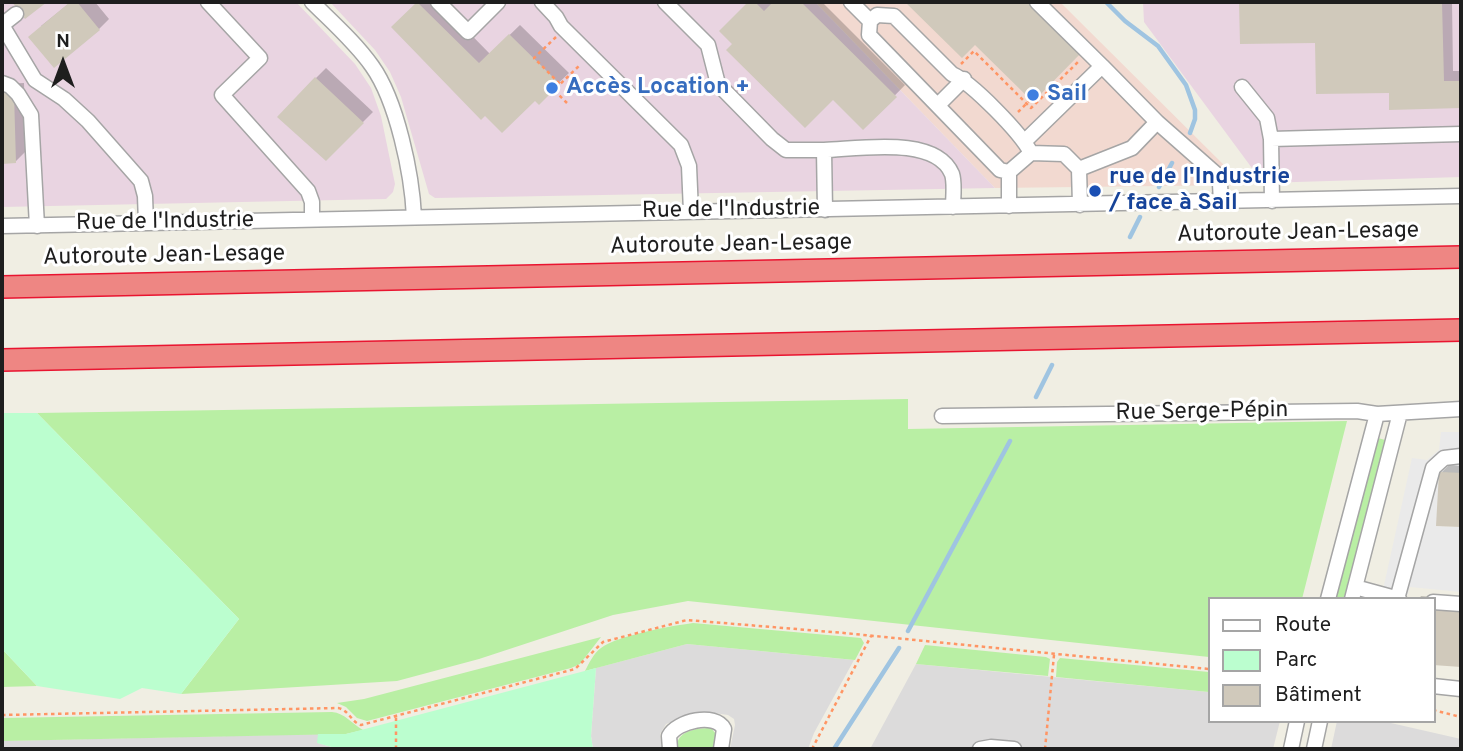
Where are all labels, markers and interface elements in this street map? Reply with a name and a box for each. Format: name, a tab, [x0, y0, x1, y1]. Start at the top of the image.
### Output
north arrow	[28, 28, 98, 98]
text: N	[56, 30, 70, 54]
place label: Accès Location +	[566, 74, 750, 102]
marker: Accès Location +	[544, 80, 560, 96]
place label: Sail	[1047, 81, 1087, 109]
marker: Sail	[1025, 87, 1041, 103]
place label: rue de l'Industrie / face à Sail	[1109, 164, 1290, 218]
marker: rue de l'Industrie / face à Sail	[1087, 183, 1103, 199]
street label: Rue de l'Industrie	[642, 196, 820, 226]
street label: Rue de l'Industrie	[76, 208, 254, 238]
street label: Autoroute Jean-Lesage	[1177, 218, 1419, 250]
street label: Autoroute Jean-Lesage	[610, 230, 852, 262]
street label: Autoroute Jean-Lesage	[43, 241, 285, 273]
street label: Rue Serge-Pépin	[1115, 398, 1289, 428]
legend	[1208, 597, 1435, 723]
text: Route	[1275, 612, 1331, 639]
text: Parc	[1275, 647, 1317, 674]
text: Bâtiment	[1275, 682, 1362, 709]

